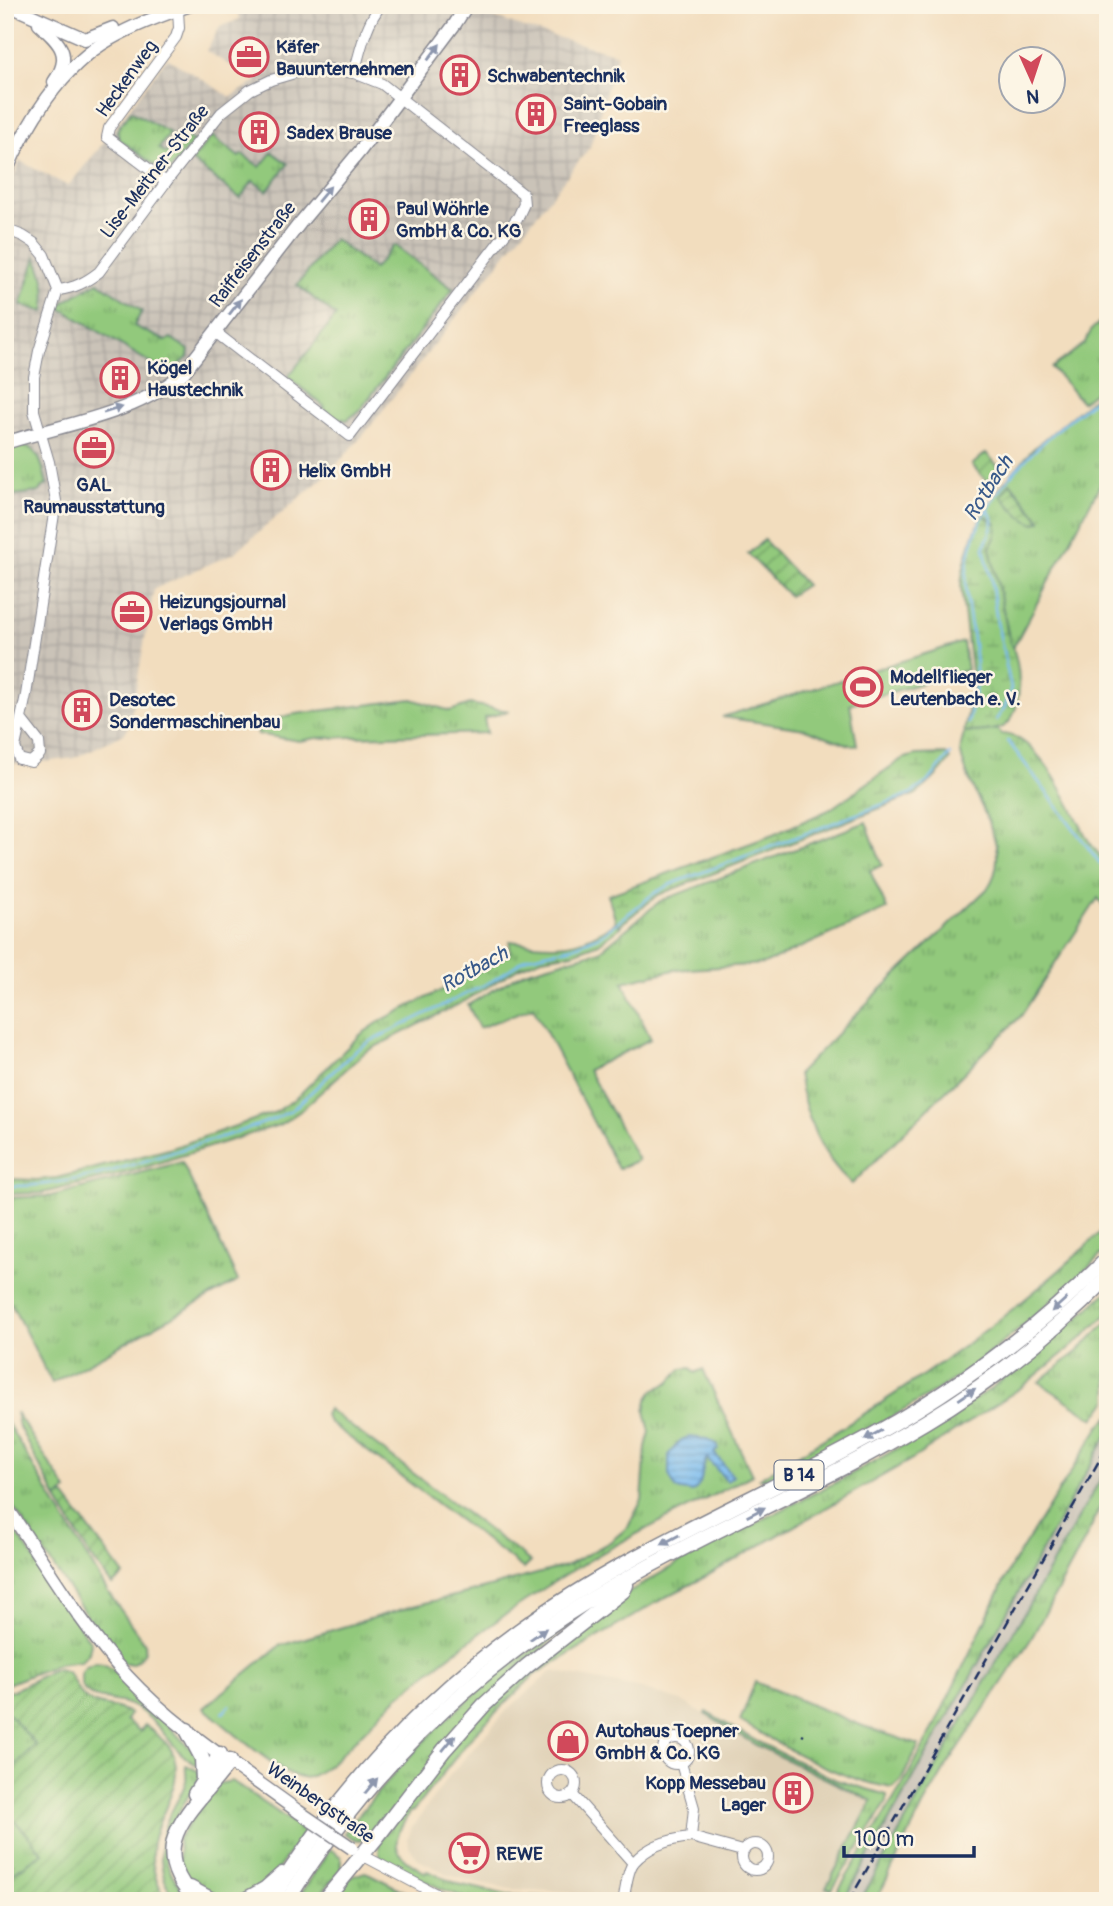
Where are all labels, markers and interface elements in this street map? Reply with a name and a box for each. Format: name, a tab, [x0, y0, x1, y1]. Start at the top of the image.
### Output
street label: Heckenweg	[91, 35, 163, 122]
place label: Käfer Bauunternehmen	[276, 35, 415, 81]
office icon: Käfer Bauunternehmen	[228, 36, 270, 78]
one-way arrow	[427, 43, 442, 61]
north arrow	[998, 46, 1068, 116]
building icon: Schwabentechnik	[439, 54, 481, 96]
place label: Schwabentechnik	[487, 64, 626, 88]
text: N	[1026, 84, 1040, 108]
place label: Saint-Gobain Freeglass	[563, 92, 668, 138]
building icon: Saint-Gobain Freeglass	[515, 93, 557, 135]
street label: Lise-Meitner-Straße	[95, 99, 215, 243]
building icon: Sadex Brause	[238, 111, 280, 153]
place label: Sadex Brause	[286, 121, 392, 145]
one-way arrow	[316, 185, 331, 202]
street label: Raiffeisenstraße	[204, 196, 302, 312]
place label: Paul Wöhrle GmbH & Co. KG	[396, 197, 522, 243]
building icon: Paul Wöhrle GmbH & Co. KG	[348, 198, 390, 240]
one-way arrow	[228, 299, 243, 317]
place label: Kögel Haustechnik	[147, 356, 244, 402]
building icon: Kögel Haustechnik	[99, 357, 141, 399]
one-way arrow	[103, 405, 124, 415]
office icon: GAL Raumausstattung	[73, 427, 115, 469]
building icon: Helix GmbH	[250, 449, 292, 491]
water label: Rotbach	[957, 450, 1020, 526]
place label: Helix GmbH	[298, 459, 391, 483]
place label: GAL Raumausstattung	[23, 473, 165, 519]
place label: Heizungsjournal Verlags GmbH	[159, 590, 286, 636]
office icon: Heizungsjournal Verlags GmbH	[111, 591, 153, 633]
place label: Modellflieger Leutenbach e. V.	[890, 665, 1021, 711]
sports icon: Modellflieger Leutenbach e. V.	[842, 666, 884, 708]
place label: Desotec Sondermaschinenbau	[109, 688, 280, 734]
building icon: Desotec Sondermaschinenbau	[61, 689, 103, 731]
water label: Rotbach	[436, 940, 513, 999]
one-way arrow	[1050, 1297, 1067, 1312]
one-way arrow	[957, 1388, 977, 1401]
one-way arrow	[862, 1429, 882, 1441]
road number: B 14	[774, 1460, 824, 1490]
one-way arrow	[746, 1506, 766, 1517]
one-way arrow	[660, 1533, 680, 1545]
one-way arrow	[529, 1627, 547, 1641]
place label: Autohaus Toepner GmbH & Co. KG	[595, 1719, 739, 1765]
shop icon: Autohaus Toepner GmbH & Co. KG	[547, 1720, 589, 1762]
one-way arrow	[441, 1735, 456, 1752]
street label: Weinbergstraße	[262, 1757, 379, 1849]
place label: Kopp Messebau Lager	[645, 1771, 766, 1817]
building icon: Kopp Messebau Lager	[772, 1772, 814, 1814]
one-way arrow	[363, 1778, 378, 1795]
scale bar	[844, 1815, 973, 1859]
text: 100 m	[854, 1826, 914, 1853]
supermarket icon: REWE	[448, 1832, 490, 1874]
place label: REWE	[496, 1842, 543, 1866]

